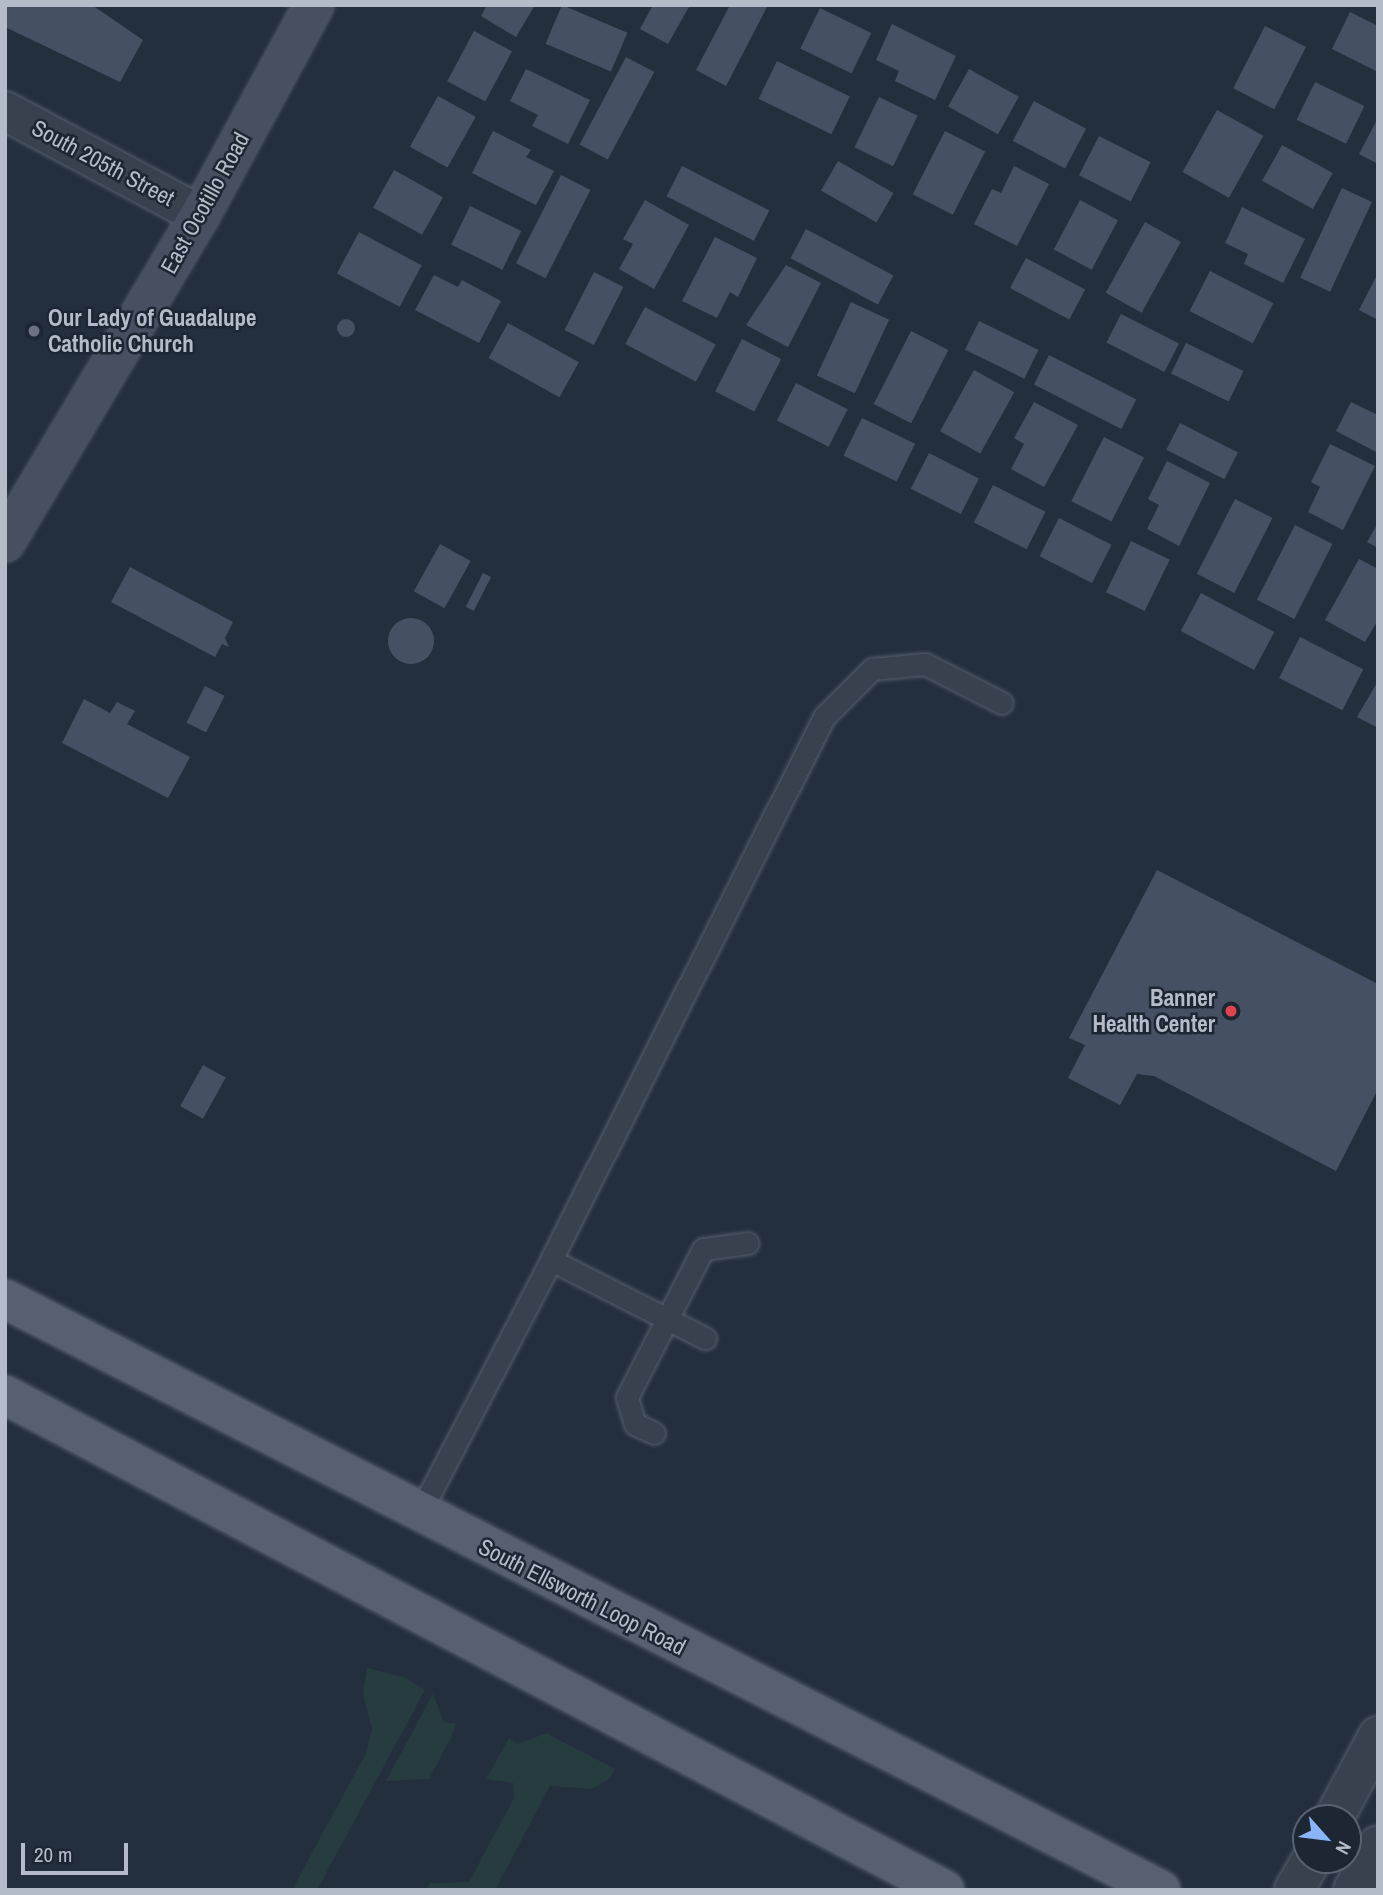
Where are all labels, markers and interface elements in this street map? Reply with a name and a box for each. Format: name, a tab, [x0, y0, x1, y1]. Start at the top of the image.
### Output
street label: South 205th Street	[27, 114, 179, 212]
street label: East Ocotillo Road	[155, 128, 255, 278]
place label: Our Lady of Guadalupe Catholic Church	[48, 304, 257, 358]
marker: Our Lady of Guadalupe Catholic Church	[26, 323, 42, 339]
place label: Banner Health Center	[1092, 984, 1215, 1038]
marker: Banner Health Center	[1221, 1001, 1241, 1021]
street label: South Ellsworth Loop Road	[474, 1533, 690, 1661]
north arrow	[1292, 1804, 1362, 1874]
scale bar	[24, 1828, 131, 1872]
text: N	[1330, 1837, 1358, 1859]
text: 20 m	[34, 1840, 72, 1869]

